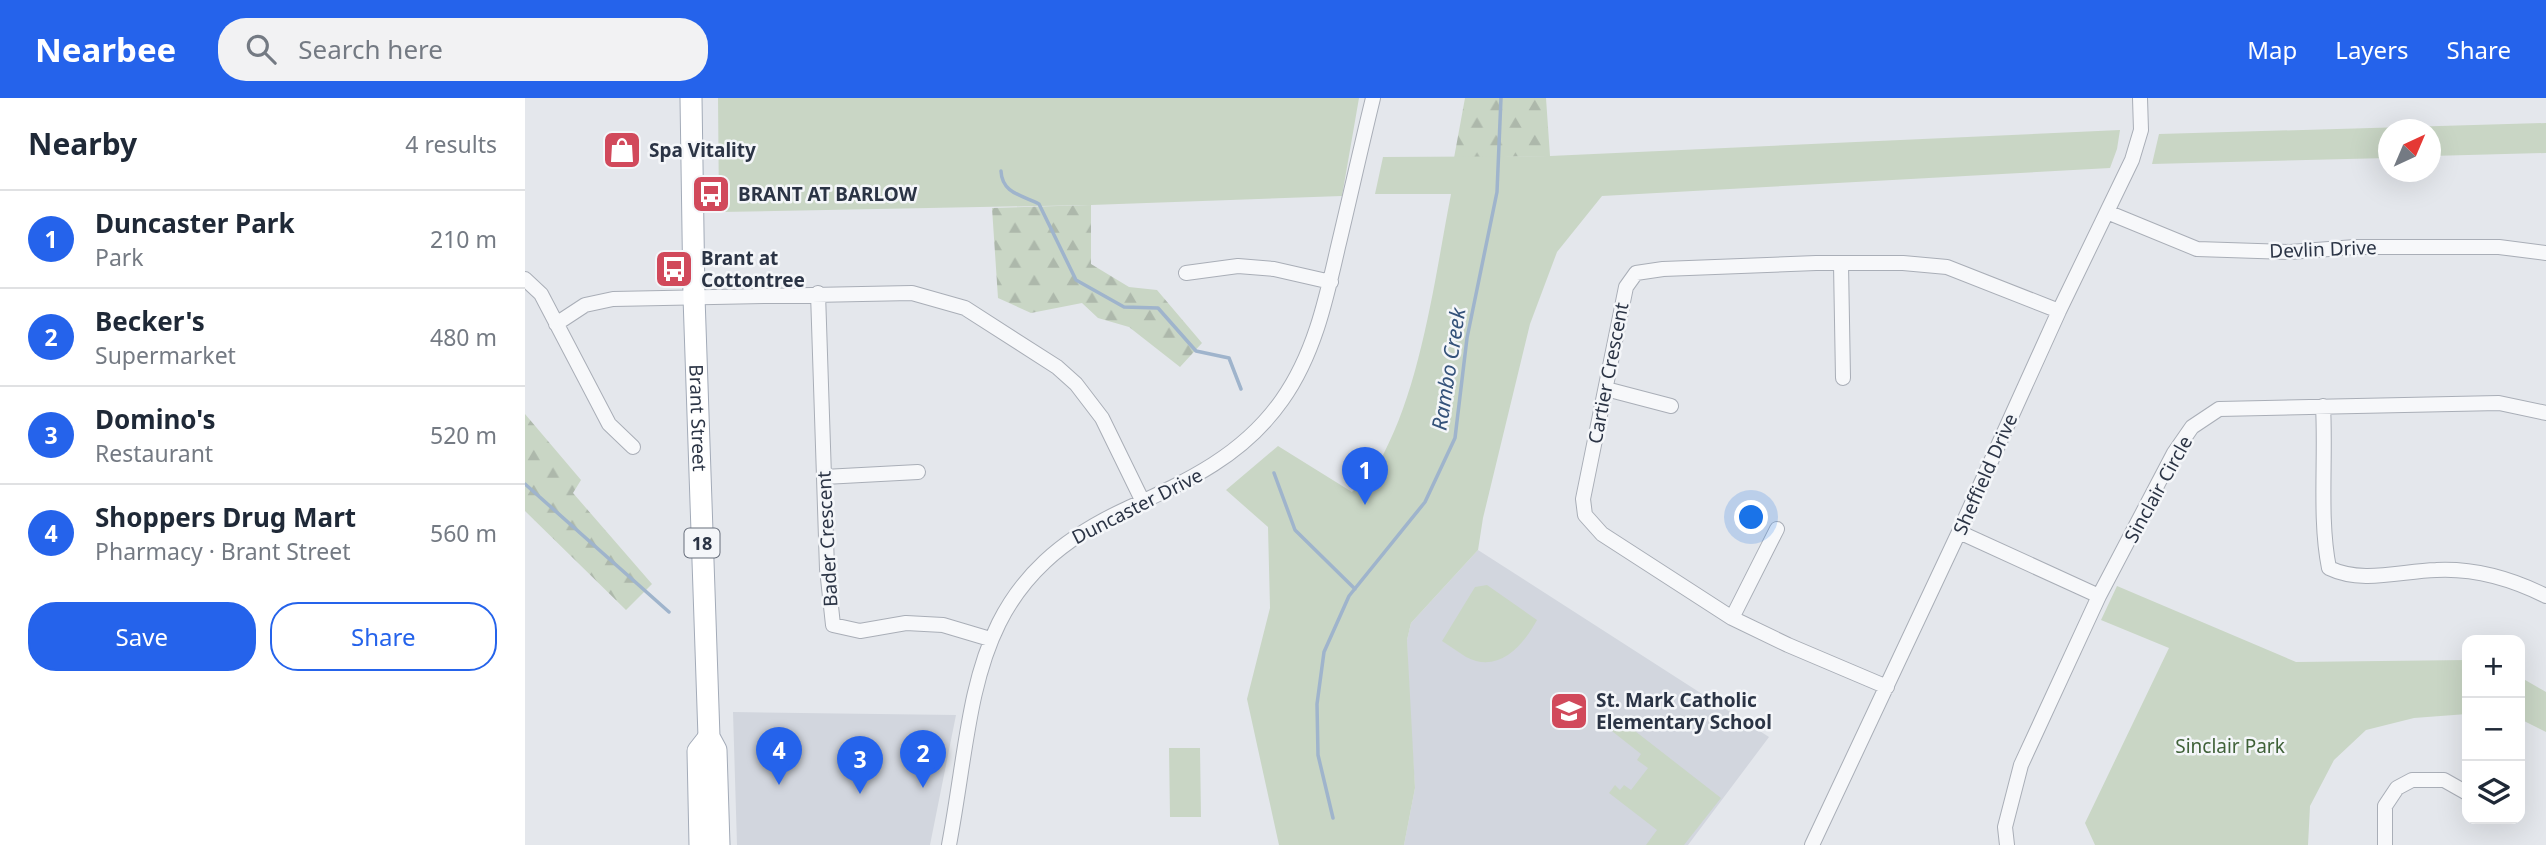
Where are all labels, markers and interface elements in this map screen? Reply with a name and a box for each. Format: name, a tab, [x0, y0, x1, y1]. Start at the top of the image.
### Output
search box	[218, 18, 708, 81]
text: Nearbee	[35, 27, 176, 72]
icon: search	[242, 30, 280, 68]
text: Search here	[298, 31, 443, 67]
text: Map	[2247, 33, 2297, 66]
text: Layers	[2335, 33, 2409, 66]
text: Share	[2447, 33, 2511, 66]
north arrow	[2378, 119, 2441, 182]
text: Nearby	[28, 123, 137, 164]
text: 4 results	[405, 128, 497, 160]
shop icon: Spa Vitality	[601, 129, 643, 171]
place label: Spa Vitality	[649, 137, 756, 163]
bus stop icon: BRANT AT BARLOW	[690, 173, 732, 215]
place label: BRANT AT BARLOW	[738, 181, 918, 207]
text: Duncaster Park	[95, 205, 295, 241]
text: 1	[44, 223, 58, 255]
text: 210 m	[430, 223, 497, 255]
street label: Devlin Drive	[2269, 234, 2377, 264]
text: Park	[95, 241, 144, 273]
place label: Brant at Cottontree	[701, 245, 805, 293]
bus stop icon: Brant at Cottontree	[653, 248, 695, 290]
street label: Cartier Crescent	[1582, 300, 1634, 446]
text: Becker's	[95, 303, 205, 339]
water label: Rambo Creek	[1425, 304, 1472, 432]
text: 2	[44, 321, 58, 353]
text: 480 m	[430, 321, 497, 353]
text: Supermarket	[95, 339, 236, 371]
street label: Brant Street	[683, 364, 713, 472]
text: Domino's	[95, 401, 215, 437]
street label: Sheffield Drive	[1947, 409, 2023, 539]
text: 3	[44, 419, 58, 451]
text: 520 m	[430, 419, 497, 451]
street label: Sinclair Circle	[2118, 431, 2198, 547]
text: Restaurant	[95, 437, 213, 469]
pin: 1	[1342, 447, 1388, 505]
street label: Duncaster Drive	[1067, 462, 1207, 550]
street label: Bader Crescent	[810, 470, 844, 608]
text: Shoppers Drug Mart	[95, 499, 356, 535]
your location	[1734, 500, 1768, 534]
text: 4	[44, 517, 58, 549]
text: 560 m	[430, 517, 497, 549]
road number: 18	[685, 528, 719, 558]
text: Pharmacy · Brant Street	[95, 535, 350, 567]
button: Save	[28, 602, 256, 671]
button: Share	[270, 602, 497, 671]
map controls	[2462, 635, 2525, 824]
button: +	[2462, 635, 2525, 698]
place label: St. Mark Catholic Elementary School	[1596, 687, 1772, 735]
school or university icon: St. Mark Catholic Elementary School	[1548, 690, 1590, 732]
button: −	[2462, 698, 2525, 761]
pin: 4	[756, 727, 802, 785]
pin: 2	[900, 730, 946, 788]
park label: Sinclair Park	[2175, 733, 2285, 759]
pin: 3	[837, 736, 883, 794]
button: layers	[2462, 761, 2525, 824]

